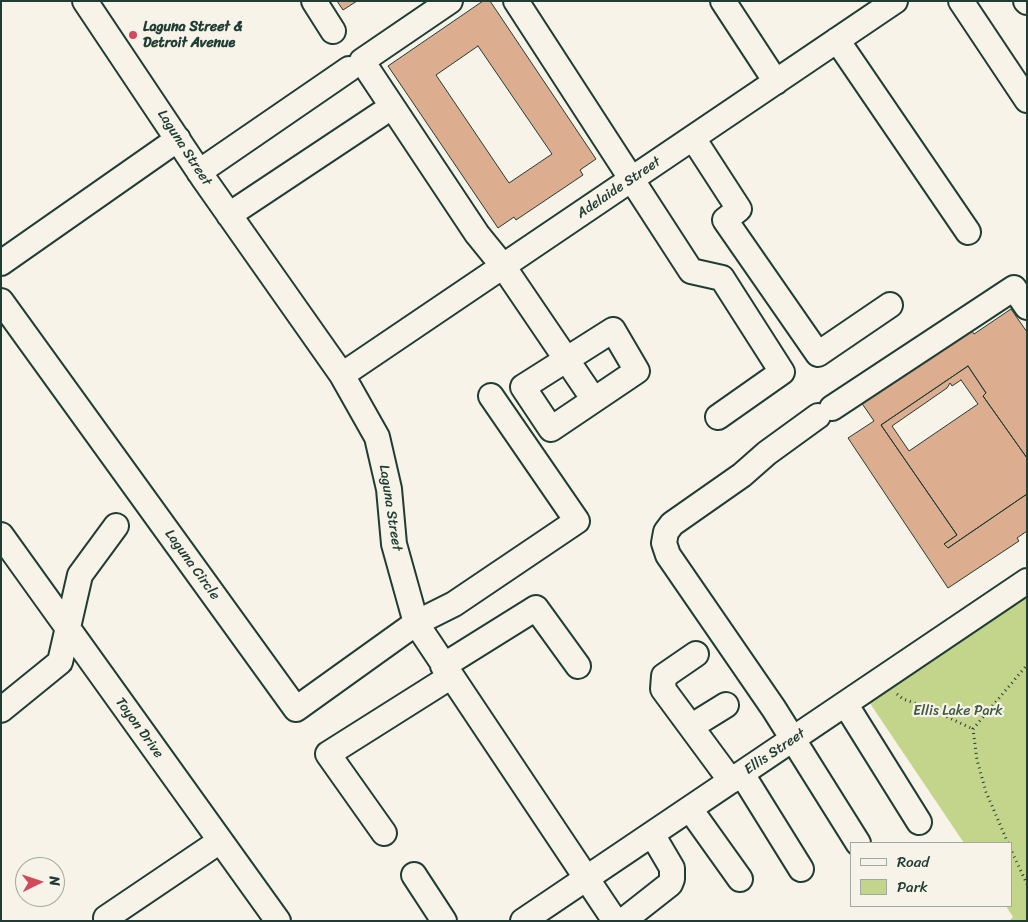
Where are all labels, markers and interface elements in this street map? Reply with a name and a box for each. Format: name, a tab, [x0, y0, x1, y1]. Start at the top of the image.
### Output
place label: Laguna Street & Detroit Avenue	[143, 19, 242, 52]
marker: Laguna Street & Detroit Avenue	[127, 29, 139, 41]
street label: Laguna Street	[153, 107, 215, 189]
street label: Adelaide Street	[574, 154, 664, 222]
street label: Laguna Street	[375, 464, 405, 552]
street label: Laguna Circle	[161, 527, 223, 603]
street label: Toyon Drive	[111, 694, 167, 762]
park label: Ellis Lake Park	[913, 703, 1003, 719]
street label: Ellis Street	[741, 726, 809, 778]
legend	[850, 842, 1013, 907]
text: Road	[897, 849, 929, 875]
north arrow	[15, 857, 65, 907]
text: Park	[897, 874, 928, 900]
text: N	[42, 875, 67, 887]

